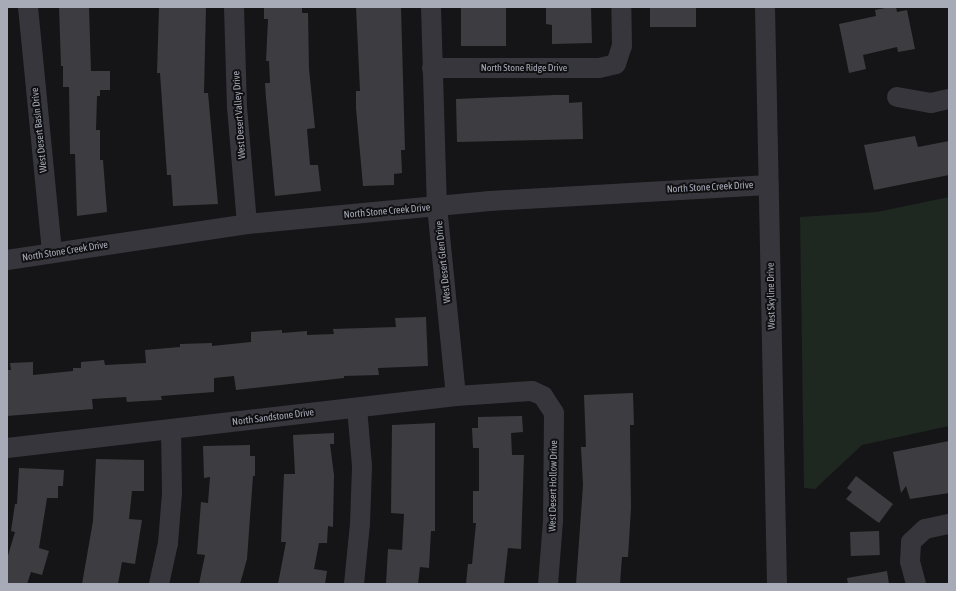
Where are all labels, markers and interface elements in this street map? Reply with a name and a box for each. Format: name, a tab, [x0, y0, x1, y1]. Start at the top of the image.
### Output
street label: North Stone Ridge Drive	[481, 62, 567, 74]
street label: West Desert Valley Drive	[230, 71, 248, 159]
street label: West Desert Basin Drive	[29, 87, 49, 173]
street label: North Stone Creek Drive	[666, 179, 754, 195]
street label: North Stone Creek Drive	[343, 201, 431, 221]
street label: West Desert Glen Drive	[433, 220, 453, 304]
street label: North Stone Creek Drive	[21, 238, 109, 264]
street label: West Skyline Drive	[764, 262, 778, 330]
street label: North Sandstone Drive	[231, 406, 315, 428]
street label: West Desert Hollow Drive	[546, 440, 560, 532]

